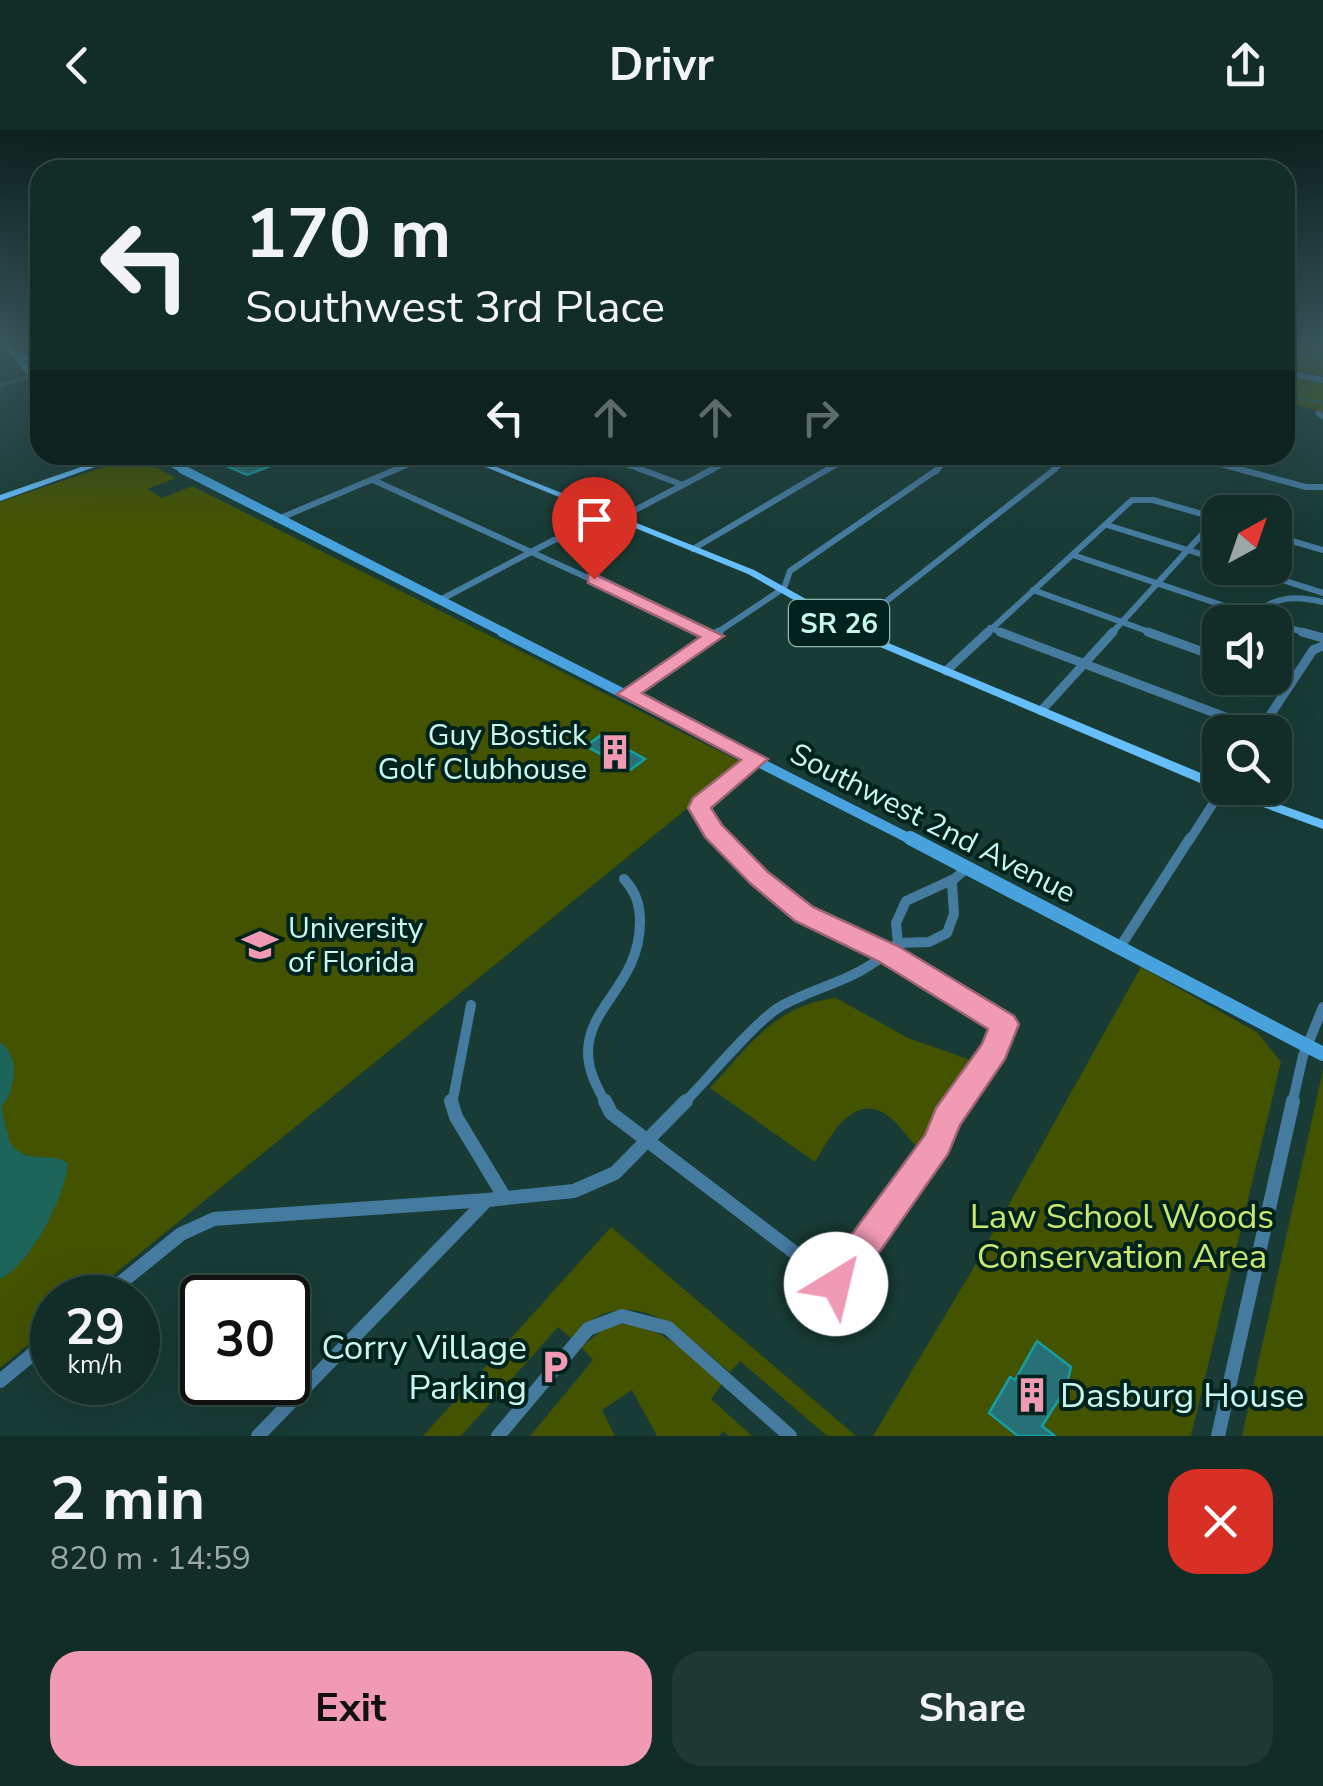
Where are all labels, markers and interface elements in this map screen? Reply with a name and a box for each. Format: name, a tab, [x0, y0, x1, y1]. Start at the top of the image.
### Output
text: Drivr	[609, 35, 714, 96]
icon: back	[50, 38, 105, 93]
icon: share	[1218, 38, 1273, 93]
text: 170 m	[245, 186, 451, 282]
icon: left	[80, 200, 210, 330]
text: Southwest 3rd Place	[245, 277, 665, 338]
icon: left	[478, 390, 533, 445]
icon: ahead	[583, 390, 638, 445]
icon: ahead	[688, 390, 743, 445]
icon: right	[793, 390, 848, 445]
pin	[552, 477, 637, 580]
icon: arrive	[567, 492, 622, 547]
north arrow	[1202, 495, 1292, 585]
map controls	[1202, 495, 1292, 805]
road number: SR 26	[789, 600, 889, 646]
button: sound	[1202, 605, 1292, 695]
place label: Guy Bostick Golf Clubhouse	[378, 715, 588, 790]
button: search	[1202, 715, 1292, 805]
building icon: Guy Bostick Golf Clubhouse	[596, 733, 634, 771]
street label: Southwest 2nd Avenue	[783, 734, 1082, 913]
place label: University of Florida	[288, 908, 424, 983]
school or university icon: University of Florida	[241, 926, 279, 964]
park label: Law School Woods Conservation Area	[970, 1193, 1274, 1280]
position arrow	[784, 1232, 888, 1336]
speed limit sign: 30	[180, 1275, 310, 1405]
text: 29	[65, 1293, 125, 1362]
place label: Corry Village Parking	[321, 1324, 527, 1411]
text: km/h	[67, 1348, 123, 1382]
parking icon: Corry Village Parking	[536, 1348, 574, 1386]
place label: Dasburg House	[1060, 1372, 1304, 1419]
building icon: Dasburg House	[1013, 1376, 1051, 1414]
text: 2 min	[50, 1458, 205, 1540]
button: close	[1168, 1469, 1273, 1574]
text: 820 m · 14:59	[50, 1537, 251, 1580]
button: Exit	[50, 1651, 652, 1766]
button: Share	[672, 1651, 1273, 1766]

